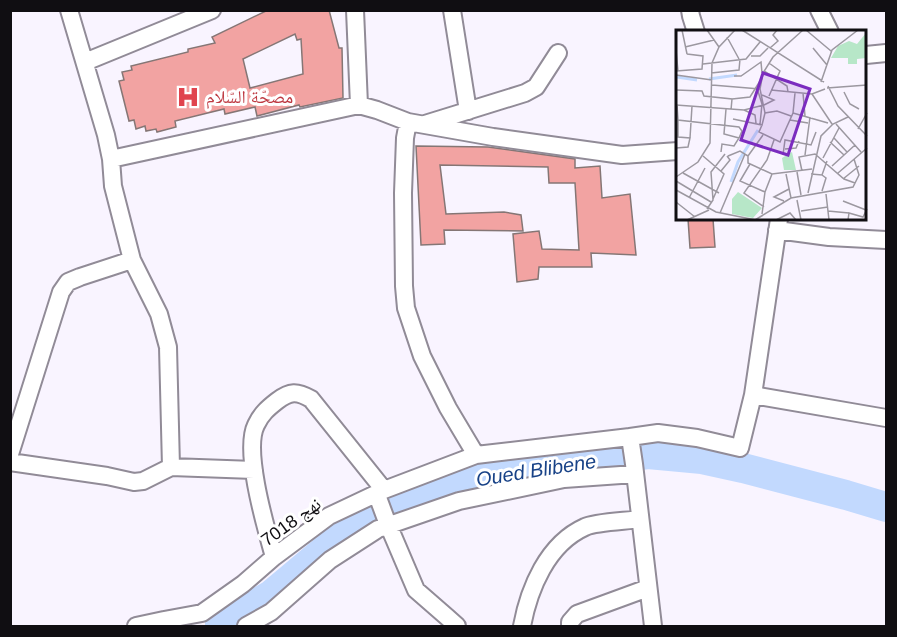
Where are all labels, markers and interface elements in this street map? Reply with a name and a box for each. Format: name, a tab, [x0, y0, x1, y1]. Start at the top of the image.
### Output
inset map	[676, 30, 867, 220]
hospital icon: مصحّة السّلام	[175, 84, 201, 110]
place label: مصحّة السّلام	[206, 87, 293, 109]
water label: Oued Blibene	[474, 450, 598, 490]
street label: نهج 7018	[257, 494, 326, 552]

